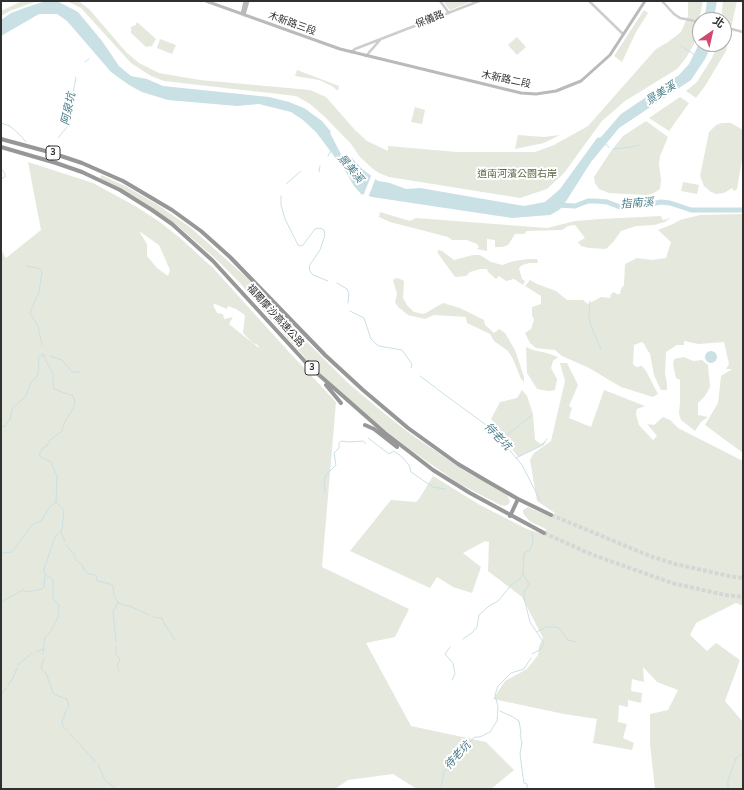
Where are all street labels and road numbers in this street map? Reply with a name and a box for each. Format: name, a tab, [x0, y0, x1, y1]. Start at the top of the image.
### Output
street label: 保儀路	[414, 9, 446, 31]
street label: 木新路三段	[266, 10, 318, 38]
street label: 木新路二段	[480, 69, 532, 91]
road number: 3	[46, 146, 60, 160]
street label: 福爾摩沙高速公路	[244, 282, 306, 350]
road number: 3	[305, 361, 319, 375]

